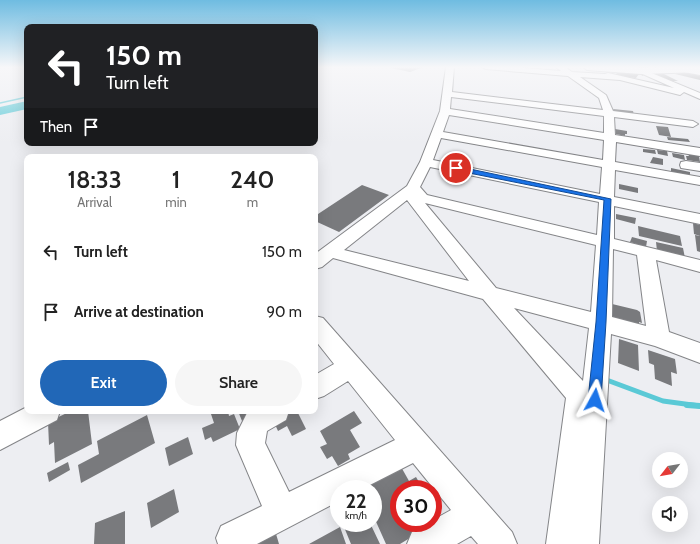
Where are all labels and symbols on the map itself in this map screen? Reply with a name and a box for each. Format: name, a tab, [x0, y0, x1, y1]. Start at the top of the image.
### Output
pin	[439, 151, 473, 185]
position arrow	[574, 379, 616, 421]
north arrow	[652, 452, 688, 488]
speed limit sign: 30	[390, 480, 442, 532]

